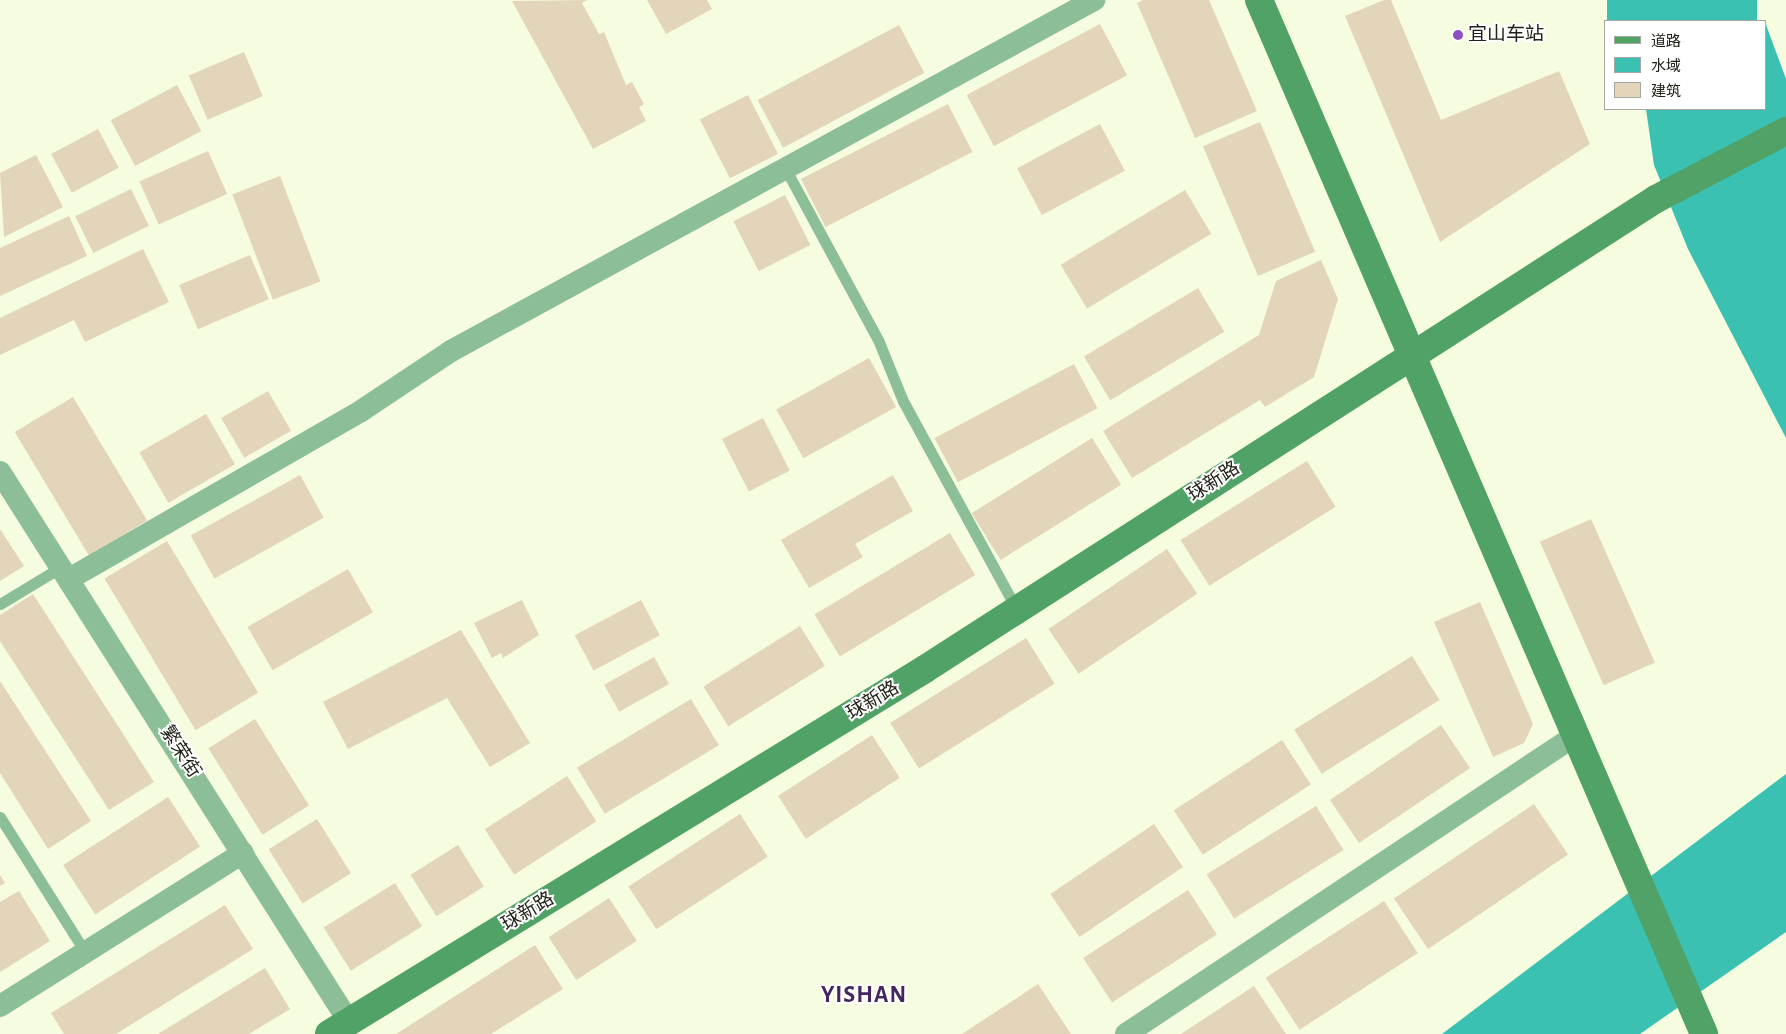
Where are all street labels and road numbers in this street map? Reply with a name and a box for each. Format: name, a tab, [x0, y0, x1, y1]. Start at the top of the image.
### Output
street label: 球新路	[1184, 457, 1244, 507]
street label: 球新路	[843, 677, 903, 725]
street label: 繁荣街	[155, 722, 205, 782]
street label: 球新路	[498, 888, 558, 936]

